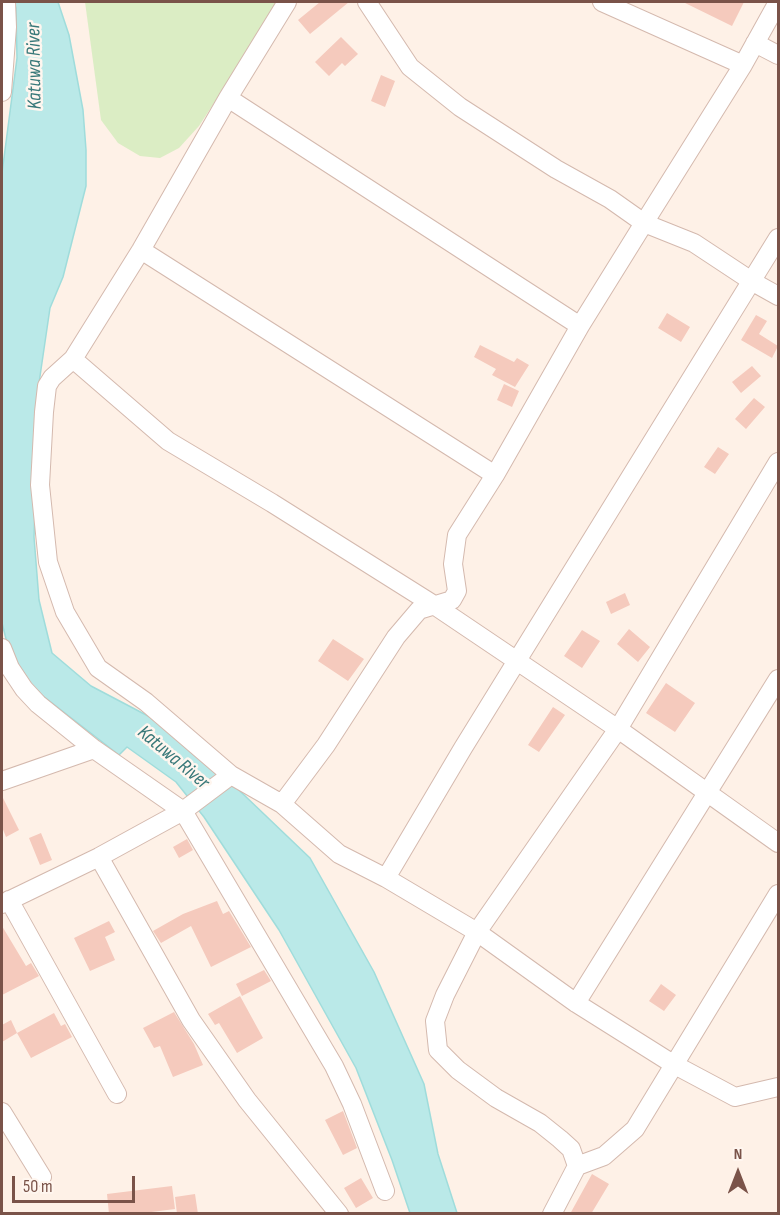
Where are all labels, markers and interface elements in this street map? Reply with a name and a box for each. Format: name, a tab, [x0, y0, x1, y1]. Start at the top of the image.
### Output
water label: Katuwa River	[22, 23, 48, 109]
water label: Katuwa River	[132, 721, 214, 795]
north arrow	[708, 1143, 768, 1203]
text: N	[734, 1145, 742, 1164]
scale bar	[15, 1164, 138, 1202]
text: 50 m	[23, 1176, 53, 1197]

